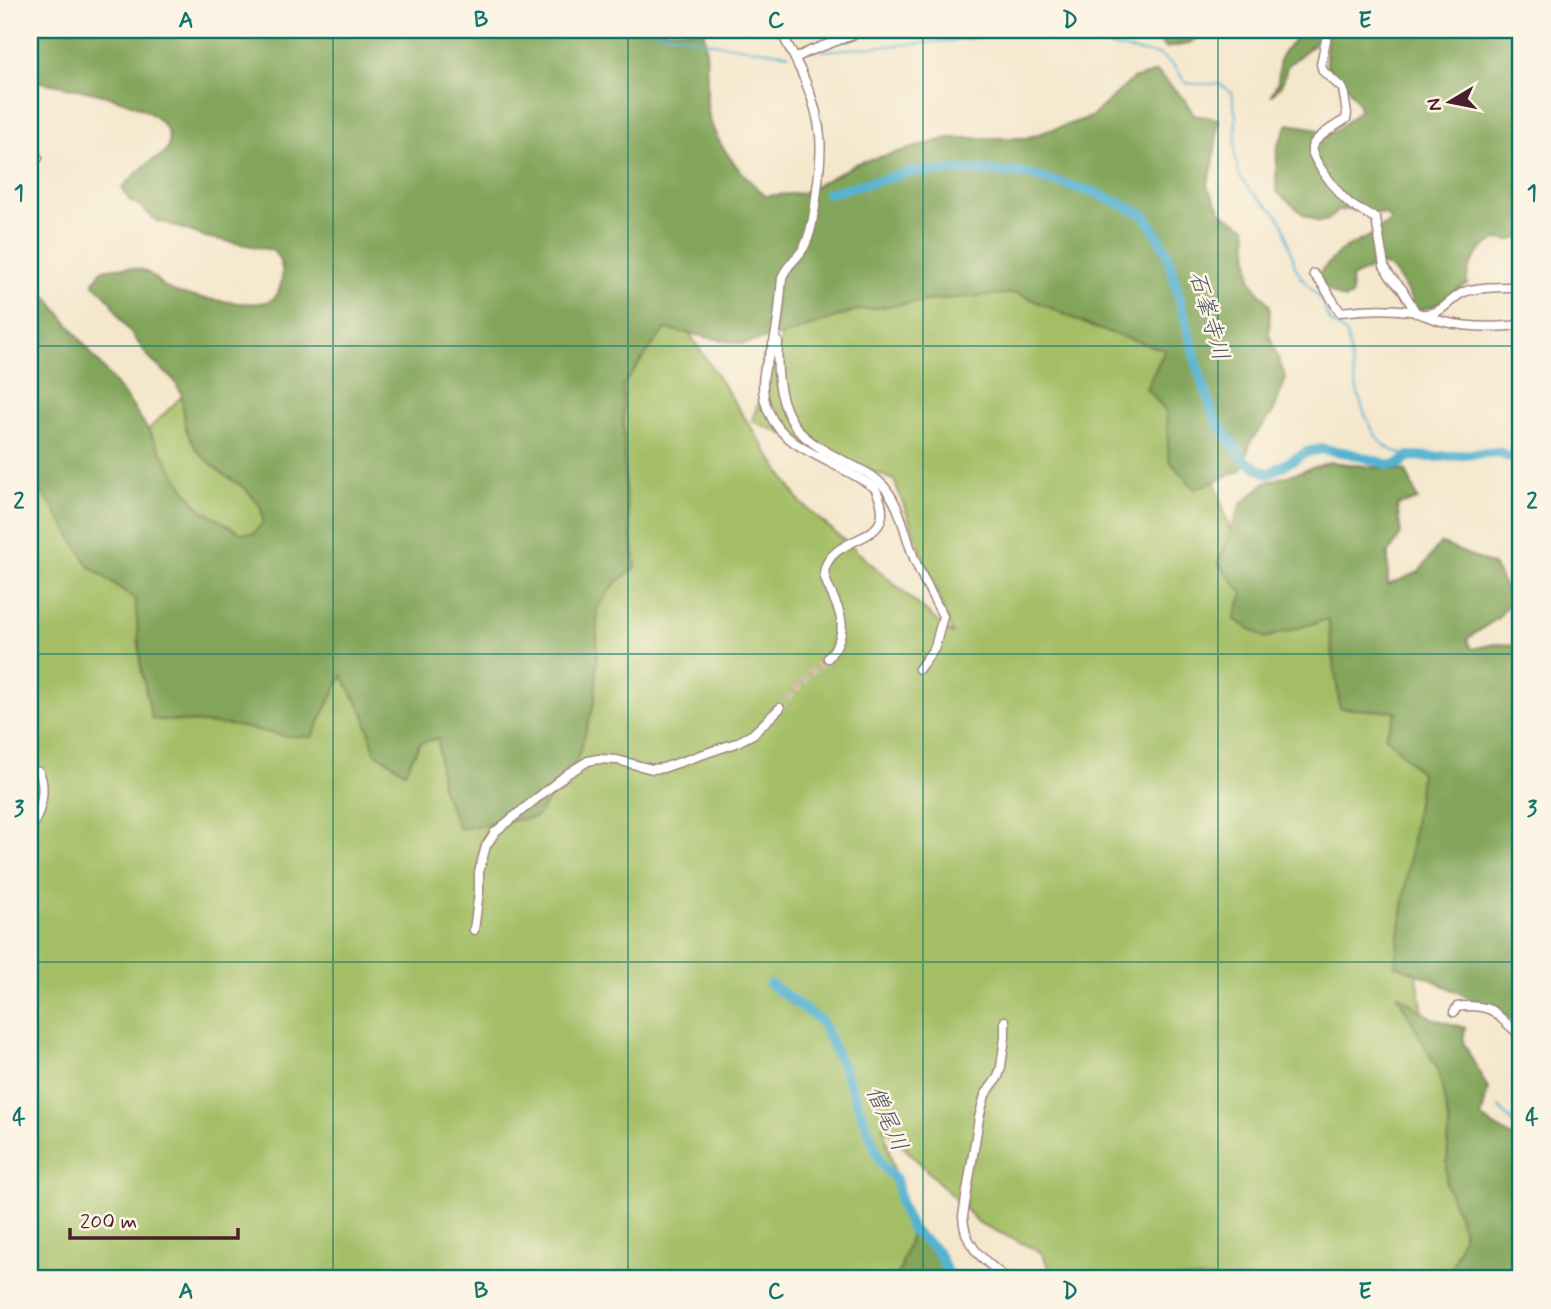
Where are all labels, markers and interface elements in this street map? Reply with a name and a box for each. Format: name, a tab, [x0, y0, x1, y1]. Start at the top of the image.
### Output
text: A	[178, 6, 194, 36]
text: B	[474, 6, 489, 36]
text: C	[768, 6, 785, 36]
text: D	[1062, 6, 1078, 36]
text: E	[1358, 6, 1372, 36]
north arrow	[1414, 66, 1484, 136]
text: N	[1421, 96, 1448, 113]
text: 1	[14, 179, 24, 209]
text: 1	[1527, 179, 1537, 209]
water label: 石峯寺川	[1181, 268, 1235, 364]
text: 2	[13, 487, 25, 517]
text: 2	[1526, 487, 1538, 517]
text: 3	[14, 795, 25, 825]
text: 3	[1527, 795, 1538, 825]
water label: 僧尾川	[858, 1081, 914, 1157]
text: 4	[12, 1103, 26, 1133]
text: 4	[1525, 1103, 1539, 1133]
scale bar	[70, 1197, 238, 1241]
text: 200 m	[80, 1208, 137, 1236]
text: A	[178, 1277, 194, 1307]
text: B	[474, 1277, 489, 1307]
text: C	[768, 1277, 785, 1307]
text: D	[1062, 1277, 1078, 1307]
text: E	[1358, 1277, 1372, 1307]

